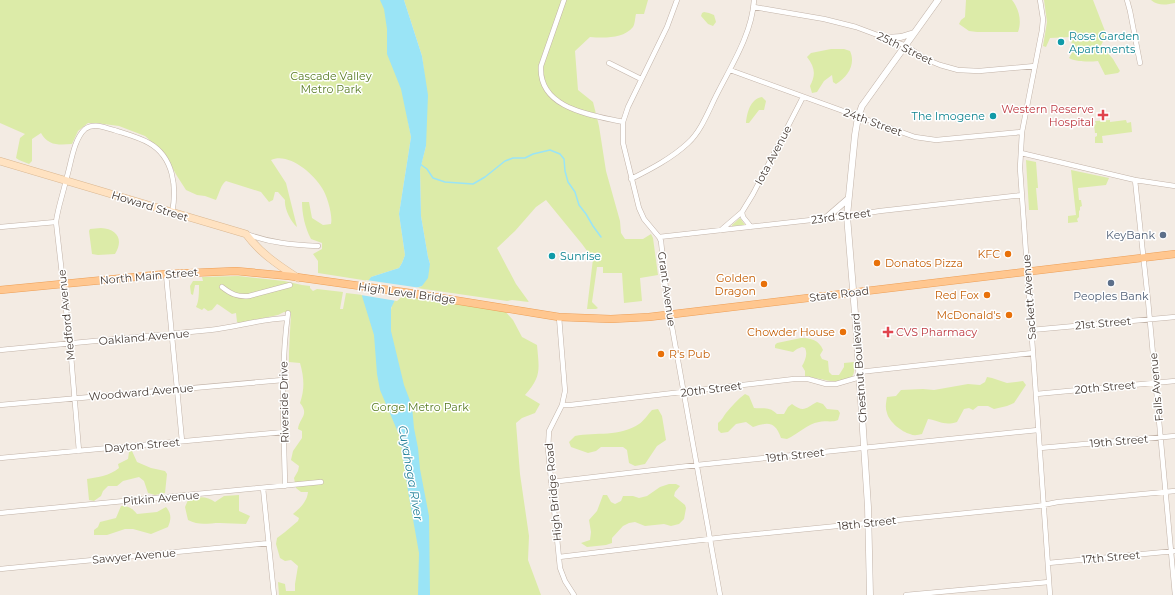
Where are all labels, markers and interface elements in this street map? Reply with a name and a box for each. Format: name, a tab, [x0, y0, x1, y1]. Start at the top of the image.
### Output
street label: 25th Street	[875, 28, 936, 68]
place label: Rose Garden Apartments	[1069, 29, 1140, 56]
marker: Rose Garden Apartments	[1056, 37, 1066, 47]
park label: Cascade Valley Metro Park	[290, 69, 372, 96]
place label: Western Reserve Hospital	[1001, 102, 1094, 129]
street label: 24th Street	[842, 105, 905, 139]
place label: The Imogene	[912, 109, 985, 123]
marker: Western Reserve Hospital	[1097, 109, 1109, 121]
marker: The Imogene	[988, 111, 998, 121]
street label: Iota Avenue	[751, 123, 795, 187]
street label: Howard Street	[110, 188, 191, 224]
street label: 23rd Street	[810, 205, 872, 227]
place label: KeyBank	[1106, 228, 1155, 242]
marker: KeyBank	[1158, 230, 1168, 240]
place label: KFC	[978, 247, 1000, 261]
place label: Sunrise	[560, 249, 601, 263]
marker: KFC	[1003, 249, 1013, 259]
marker: Sunrise	[547, 251, 557, 261]
street label: Grant Avenue	[655, 251, 679, 328]
street label: Sackett Avenue	[1019, 254, 1039, 340]
place label: Donatos Pizza	[885, 256, 963, 270]
marker: Donatos Pizza	[872, 258, 882, 268]
street label: North Main Street	[99, 265, 199, 287]
street label: Medford Avenue	[54, 269, 78, 361]
place label: Golden Dragon	[715, 271, 756, 298]
marker: Peoples Bank	[1106, 278, 1116, 288]
street label: High Level Bridge	[357, 279, 457, 307]
marker: Golden Dragon	[759, 279, 769, 289]
street label: State Road	[808, 283, 870, 305]
place label: Red Fox	[935, 288, 979, 302]
place label: Peoples Bank	[1073, 289, 1149, 303]
marker: Red Fox	[982, 290, 992, 300]
place label: McDonald's	[936, 308, 1002, 322]
marker: McDonald's	[1004, 310, 1014, 320]
street label: Chestnut Boulevard	[848, 313, 870, 423]
street label: 21st Street	[1074, 314, 1132, 332]
place label: Chowder House	[747, 325, 835, 339]
place label: CVS Pharmacy	[896, 325, 977, 339]
street label: Oakland Avenue	[98, 326, 190, 348]
marker: Chowder House	[838, 327, 848, 337]
marker: CVS Pharmacy	[883, 327, 893, 337]
place label: R's Pub	[669, 347, 710, 361]
marker: R's Pub	[656, 349, 666, 359]
street label: Falls Avenue	[1146, 352, 1166, 422]
street label: Riverside Drive	[276, 361, 292, 443]
street label: 20th Street	[1074, 377, 1137, 397]
street label: 20th Street	[680, 378, 743, 400]
street label: Woodward Avenue	[88, 380, 194, 404]
park label: Gorge Metro Park	[371, 400, 469, 414]
water label: Cuyahoga River	[395, 424, 427, 522]
street label: 19th Street	[1089, 431, 1149, 451]
street label: Dayton Street	[103, 435, 181, 455]
street label: High Bridge Road	[542, 442, 564, 542]
street label: 19th Street	[765, 445, 826, 465]
street label: Pitkin Avenue	[122, 488, 200, 508]
street label: 18th Street	[837, 513, 898, 533]
street label: Sawyer Avenue	[92, 545, 177, 567]
street label: 17th Street	[1081, 547, 1141, 567]

